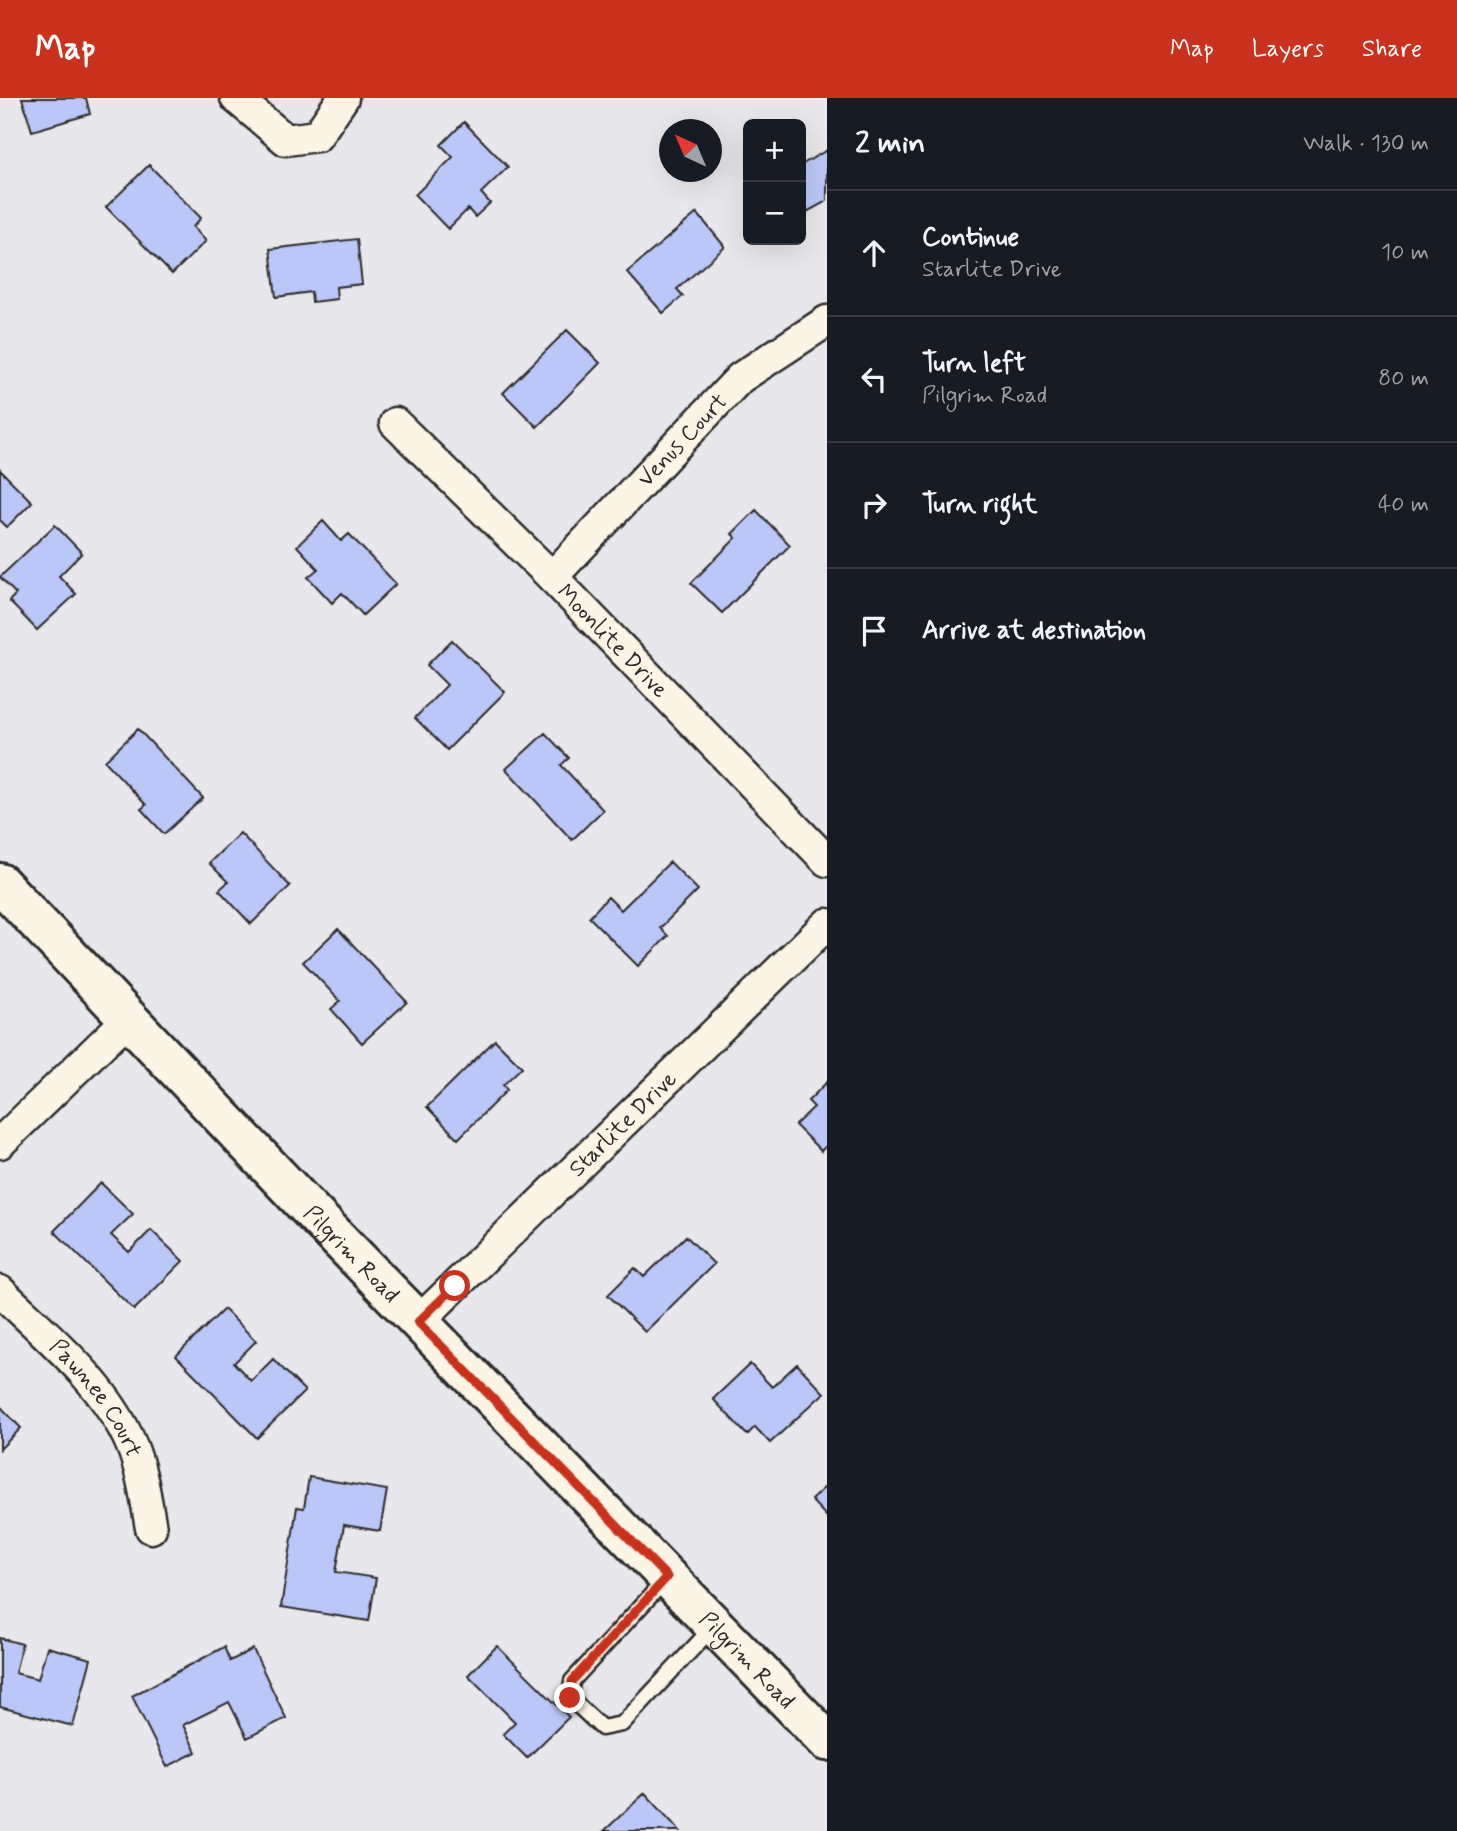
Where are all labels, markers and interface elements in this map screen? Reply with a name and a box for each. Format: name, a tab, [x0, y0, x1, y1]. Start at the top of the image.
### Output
text: Map	[35, 27, 95, 71]
text: Map	[1170, 34, 1214, 65]
text: Layers	[1252, 34, 1324, 65]
text: Share	[1362, 34, 1422, 65]
north arrow	[659, 119, 722, 182]
map controls	[743, 119, 806, 245]
button: +	[743, 119, 806, 182]
text: 2 min	[855, 124, 925, 163]
text: Walk · 130 m	[1303, 129, 1429, 159]
button: −	[743, 182, 806, 245]
text: Continue	[922, 221, 1019, 255]
icon: ahead	[855, 234, 893, 272]
text: 10 m	[1381, 238, 1429, 268]
text: Starlite Drive	[922, 255, 1062, 285]
text: Turn left	[922, 347, 1026, 381]
icon: left	[855, 360, 893, 398]
text: 80 m	[1378, 364, 1429, 394]
text: Pilgrim Road	[922, 381, 1047, 411]
street label: Venus Court	[632, 388, 735, 494]
icon: right	[855, 486, 893, 524]
text: Turn right	[922, 488, 1038, 522]
text: 40 m	[1378, 490, 1429, 520]
street label: Moonlite Drive	[550, 578, 674, 705]
icon: arrive	[855, 612, 893, 650]
text: Arrive at destination	[922, 614, 1146, 648]
street label: Starlite Drive	[563, 1065, 684, 1184]
street label: Pilgrim Road	[296, 1199, 405, 1310]
route start	[439, 1270, 470, 1301]
street label: Pawnee Court	[42, 1333, 148, 1462]
street label: Pilgrim Road	[692, 1606, 801, 1716]
route end	[554, 1682, 585, 1713]

